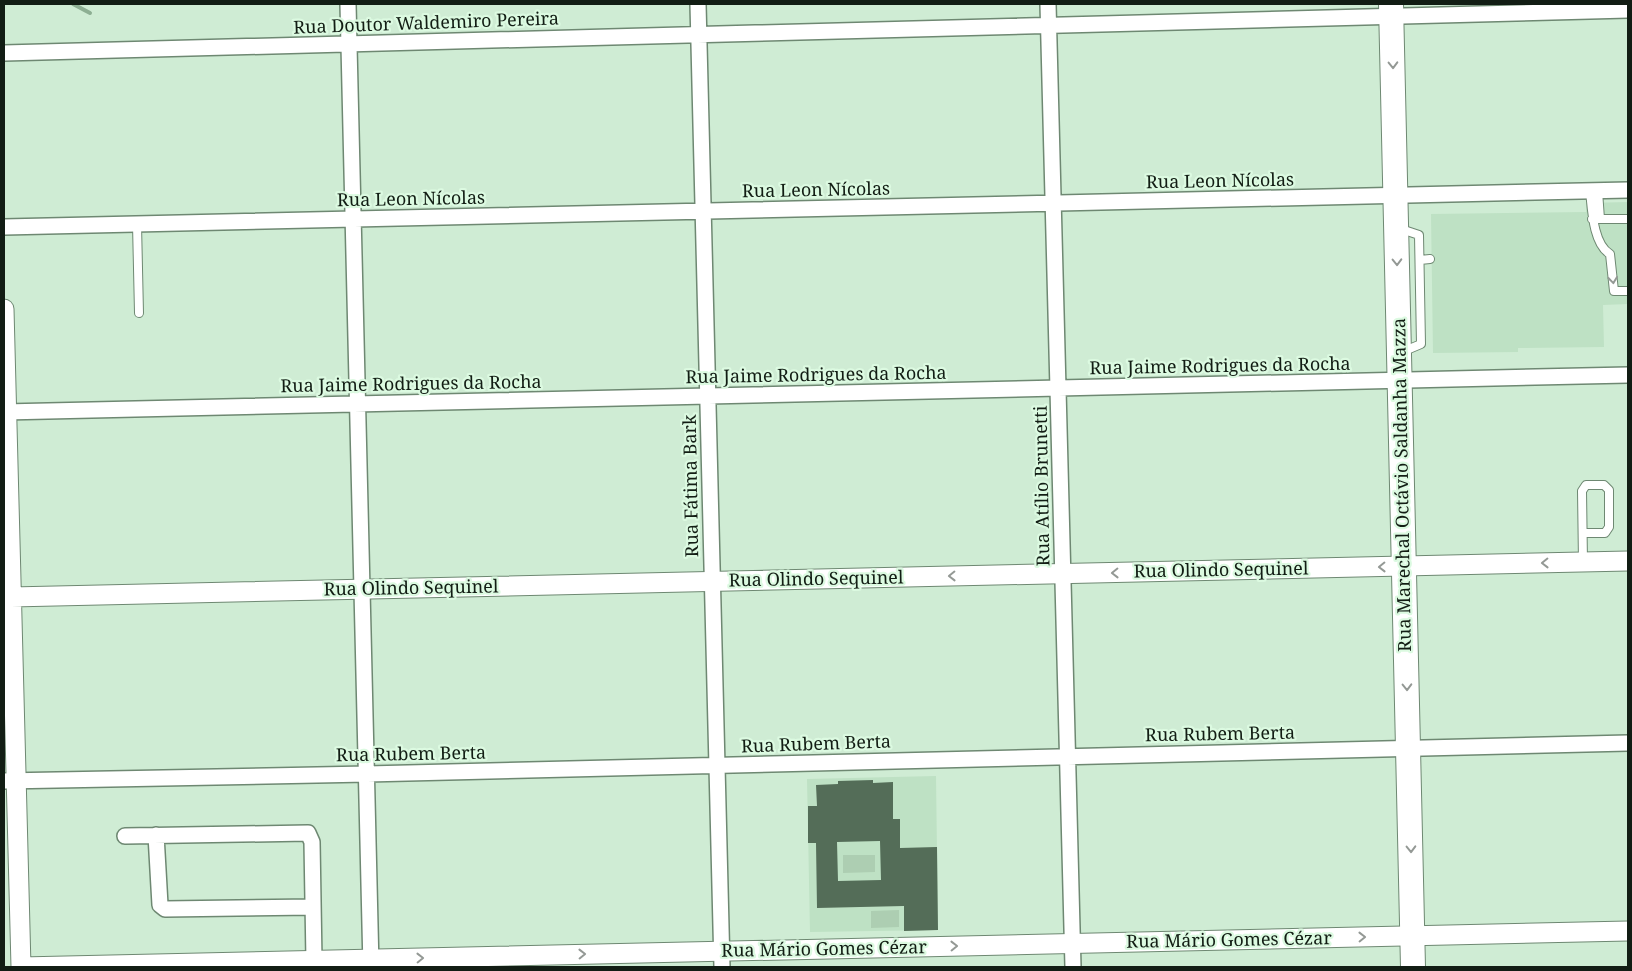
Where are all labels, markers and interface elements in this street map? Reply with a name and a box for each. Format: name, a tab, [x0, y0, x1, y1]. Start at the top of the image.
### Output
street label: Rua Doutor Waldemiro Pereira	[293, 5, 559, 39]
one-way arrow	[1387, 61, 1398, 69]
street label: Rua Leon Nícolas	[1146, 167, 1294, 193]
street label: Rua Leon Nícolas	[742, 176, 890, 202]
street label: Rua Leon Nícolas	[337, 185, 485, 211]
one-way arrow	[1392, 258, 1402, 266]
one-way arrow	[1607, 276, 1618, 284]
street label: Rua Marechal Octávio Saldanha Mazza	[1386, 318, 1416, 652]
street label: Rua Jaime Rodrigues da Rocha	[1089, 351, 1351, 379]
street label: Rua Jaime Rodrigues da Rocha	[685, 360, 947, 388]
street label: Rua Jaime Rodrigues da Rocha	[280, 369, 542, 397]
street label: Rua Atílio Brunetti	[1028, 405, 1054, 567]
street label: Rua Fátima Bark	[677, 414, 703, 558]
street label: Rua Olindo Sequinel	[1133, 555, 1309, 583]
one-way arrow	[1540, 558, 1548, 568]
one-way arrow	[1378, 562, 1386, 572]
street label: Rua Olindo Sequinel	[728, 564, 904, 592]
one-way arrow	[1110, 567, 1118, 578]
one-way arrow	[948, 571, 956, 581]
street label: Rua Olindo Sequinel	[323, 573, 499, 601]
one-way arrow	[1402, 684, 1412, 691]
street label: Rua Rubem Berta	[1145, 720, 1295, 746]
street label: Rua Rubem Berta	[741, 728, 891, 758]
street label: Rua Rubem Berta	[336, 740, 486, 766]
one-way arrow	[1405, 846, 1416, 854]
street label: Rua Mário Gomes Cézar	[1126, 925, 1332, 953]
one-way arrow	[1358, 932, 1366, 942]
street label: Rua Mário Gomes Cézar	[721, 934, 927, 962]
one-way arrow	[951, 941, 959, 951]
one-way arrow	[578, 949, 586, 960]
one-way arrow	[416, 953, 424, 963]

